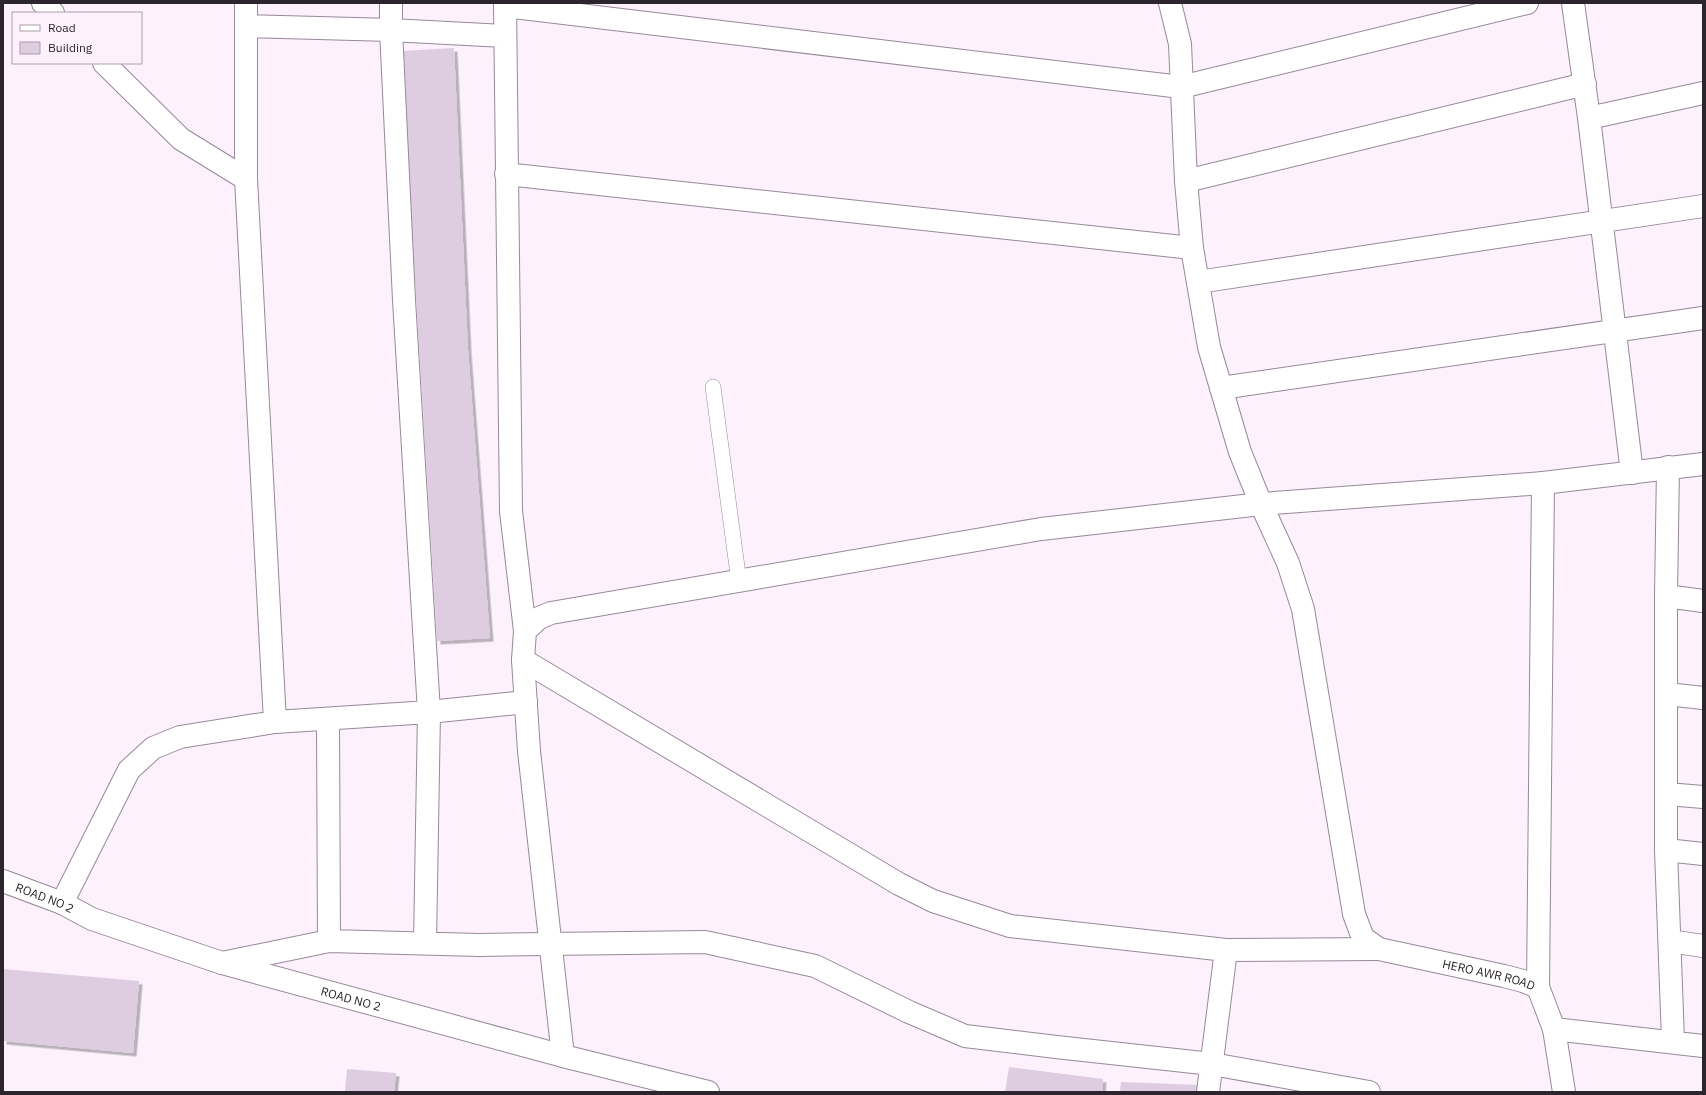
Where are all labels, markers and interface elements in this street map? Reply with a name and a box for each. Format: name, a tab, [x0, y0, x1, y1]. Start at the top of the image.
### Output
legend	[12, 12, 142, 64]
text: Road	[48, 20, 76, 35]
text: Building	[48, 40, 93, 55]
street label: ROAD NO 2	[14, 879, 77, 916]
street label: HERO AWR ROAD	[1441, 955, 1538, 993]
street label: ROAD NO 2	[319, 983, 383, 1014]

